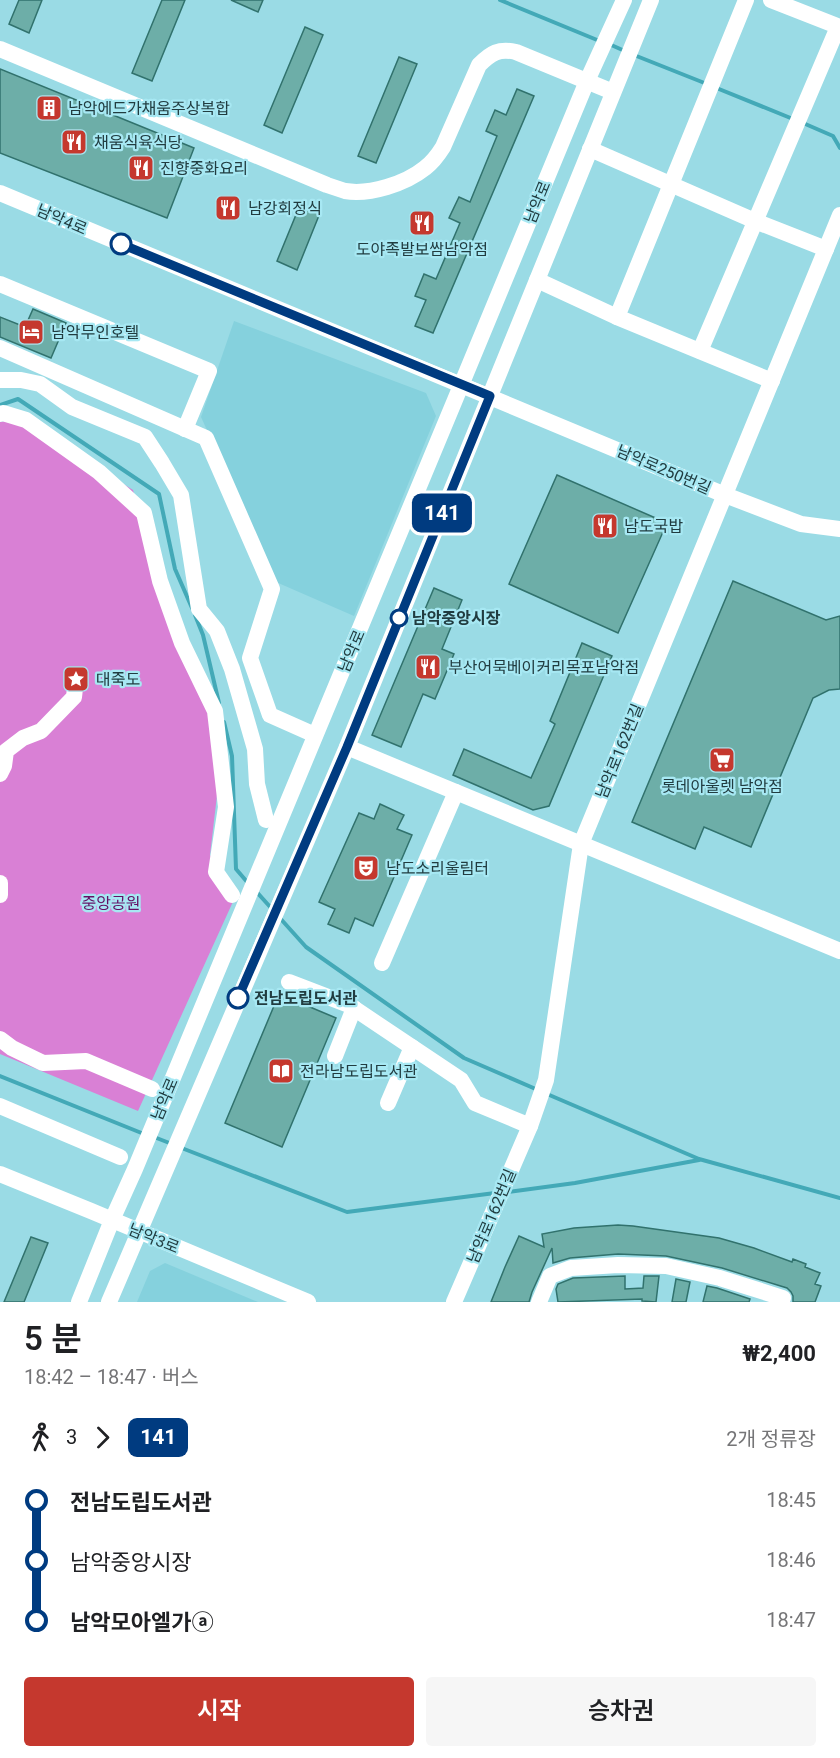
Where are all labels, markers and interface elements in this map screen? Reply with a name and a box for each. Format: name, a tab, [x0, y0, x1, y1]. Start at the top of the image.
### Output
building icon: 남악에드가채움주상복합	[34, 93, 64, 123]
place label: 남악에드가채움주상복합	[68, 99, 230, 118]
restaurant icon: 채움식육식당	[59, 127, 89, 157]
place label: 채움식육식당	[94, 133, 183, 152]
restaurant icon: 진향중화요리	[126, 153, 156, 183]
place label: 진향중화요리	[160, 159, 248, 178]
street label: 남악로	[520, 178, 555, 226]
restaurant icon: 남강회정식	[213, 193, 243, 223]
place label: 남강회정식	[248, 199, 322, 218]
street label: 남악4로	[34, 200, 90, 239]
restaurant icon: 도야족발보쌈남악점	[407, 208, 437, 238]
unlabelled marker	[110, 233, 132, 255]
place label: 도야족발보쌈남악점	[356, 240, 488, 259]
hotel icon: 남악무인호텔	[16, 317, 46, 347]
place label: 남악무인호텔	[51, 323, 139, 342]
street label: 남악로250번길	[614, 441, 714, 498]
line badge: 141	[408, 494, 476, 532]
text: 141	[424, 501, 460, 525]
restaurant icon: 남도국밥	[590, 511, 620, 541]
place label: 남도국밥	[624, 517, 683, 536]
marker: 남악중앙시장	[390, 609, 408, 627]
place label: 남악중앙시장	[412, 609, 501, 628]
street label: 남악로	[334, 627, 369, 675]
restaurant icon: 부산어묵베이커리목포남악점	[413, 652, 443, 682]
place label: 부산어묵베이커리목포남악점	[448, 658, 639, 677]
place icon: 대죽도	[61, 664, 91, 694]
place label: 대죽도	[96, 670, 140, 689]
street label: 남악로162번길	[592, 701, 647, 801]
supermarket icon: 롯데아울렛 남악점	[707, 745, 737, 775]
place label: 롯데아울렛 남악점	[661, 777, 783, 796]
theatre icon: 남도소리울림터	[351, 853, 381, 883]
place label: 남도소리울림터	[386, 859, 489, 878]
park label: 중앙공원	[82, 894, 140, 913]
marker: 전남도립도서관	[227, 987, 249, 1009]
place label: 전남도립도서관	[254, 989, 357, 1008]
library icon: 전라남도립도서관	[266, 1056, 296, 1086]
place label: 전라남도립도서관	[300, 1062, 418, 1081]
street label: 남악로	[147, 1075, 182, 1123]
street label: 남악로162번길	[463, 1166, 520, 1266]
street label: 남악3로	[126, 1220, 182, 1257]
text: 5 분	[24, 1319, 81, 1358]
text: ₩2,400	[742, 1341, 816, 1366]
text: 18:42 – 18:47 · 버스	[24, 1365, 199, 1389]
icon: walk	[24, 1421, 57, 1454]
icon: forward	[86, 1421, 119, 1454]
text: 3	[66, 1425, 77, 1449]
text: 141	[140, 1425, 176, 1449]
text: 2개 정류장	[726, 1427, 816, 1451]
text: 18:45	[766, 1488, 816, 1512]
text: 전남도립도서관	[70, 1490, 212, 1515]
text: 18:46	[766, 1548, 816, 1572]
text: 남악중앙시장	[70, 1550, 191, 1575]
text: 18:47	[766, 1608, 816, 1632]
text: 남악모아엘가ⓐ	[70, 1610, 213, 1635]
button: 시작	[24, 1677, 414, 1746]
button: 승차권	[426, 1677, 816, 1746]

